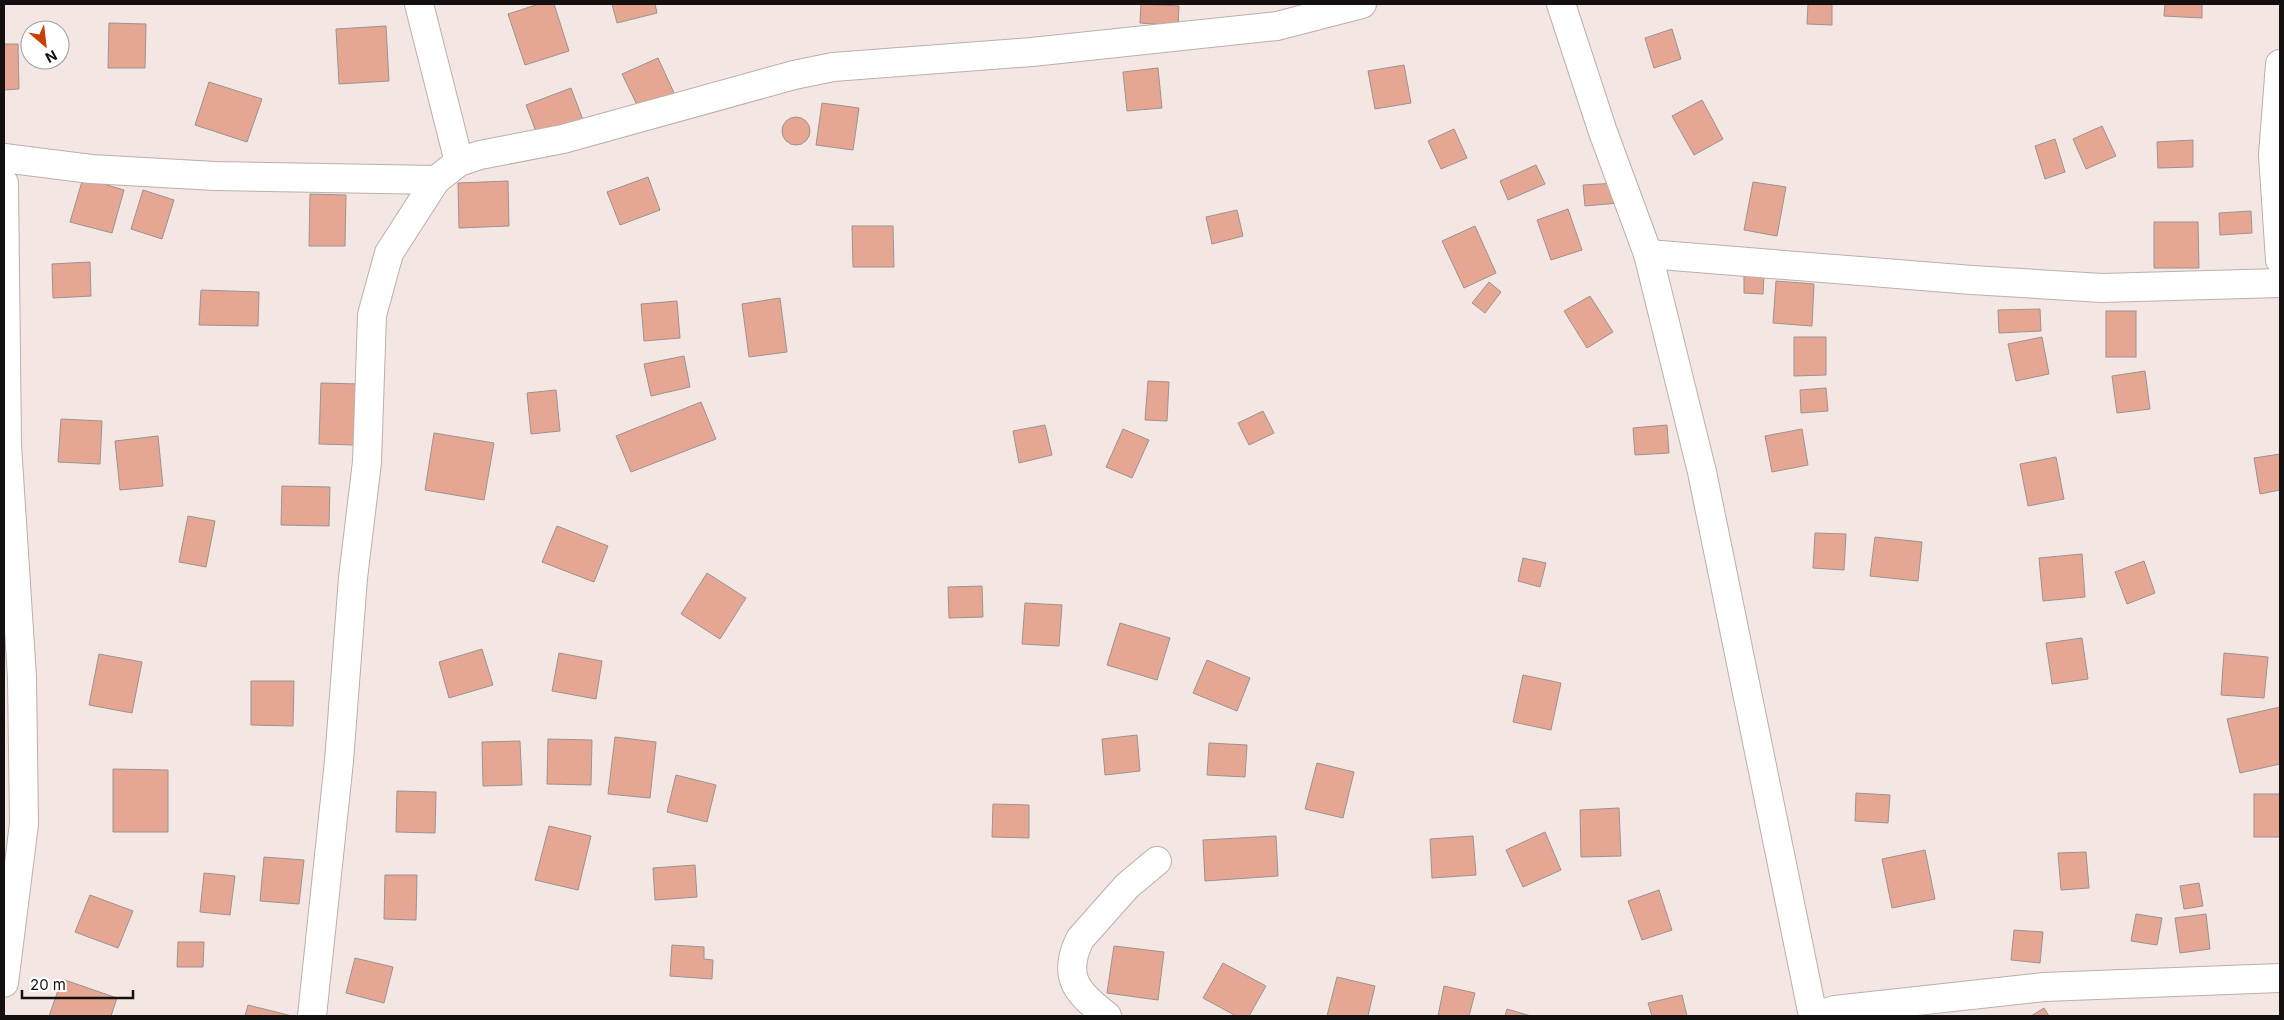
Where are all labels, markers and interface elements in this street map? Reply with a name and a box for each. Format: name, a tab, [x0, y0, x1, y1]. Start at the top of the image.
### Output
north arrow	[20, 20, 70, 70]
text: N	[43, 47, 60, 67]
scale bar	[22, 968, 134, 1000]
text: 20 m	[30, 975, 66, 994]

